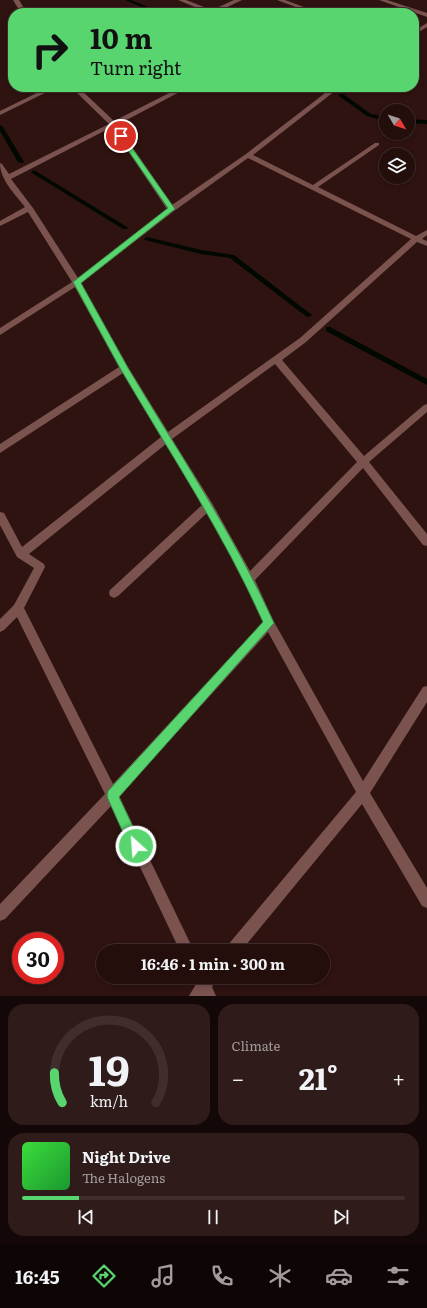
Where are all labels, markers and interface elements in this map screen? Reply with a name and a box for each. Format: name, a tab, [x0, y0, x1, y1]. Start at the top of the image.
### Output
text: 10 m	[90, 16, 152, 58]
icon: right	[24, 24, 76, 76]
text: Turn right	[90, 54, 181, 81]
north arrow	[379, 104, 415, 140]
map controls	[379, 104, 415, 184]
pin	[104, 119, 138, 153]
icon: arrive	[110, 125, 132, 147]
button: layers	[379, 148, 415, 184]
position arrow	[115, 825, 157, 867]
speed limit sign: 30	[12, 932, 64, 984]
text: 16:46 · 1 min · 300 m	[141, 952, 285, 975]
text: 19	[88, 1036, 129, 1098]
text: Climate	[232, 1036, 280, 1055]
text: 21°	[299, 1055, 338, 1099]
text: −	[232, 1061, 244, 1094]
text: +	[392, 1061, 405, 1094]
text: km/h	[90, 1089, 128, 1110]
text: Night Drive	[82, 1145, 171, 1168]
text: The Halogens	[82, 1168, 165, 1187]
icon: previous	[75, 1206, 97, 1228]
icon: pause	[202, 1206, 224, 1228]
icon: next	[330, 1206, 352, 1228]
icon: directions	[90, 1262, 118, 1290]
icon: music	[149, 1262, 177, 1290]
icon: phone	[208, 1262, 236, 1290]
icon: climate	[266, 1262, 294, 1290]
icon: car	[325, 1262, 353, 1290]
icon: filters	[384, 1262, 412, 1290]
text: 16:45	[15, 1263, 60, 1290]

